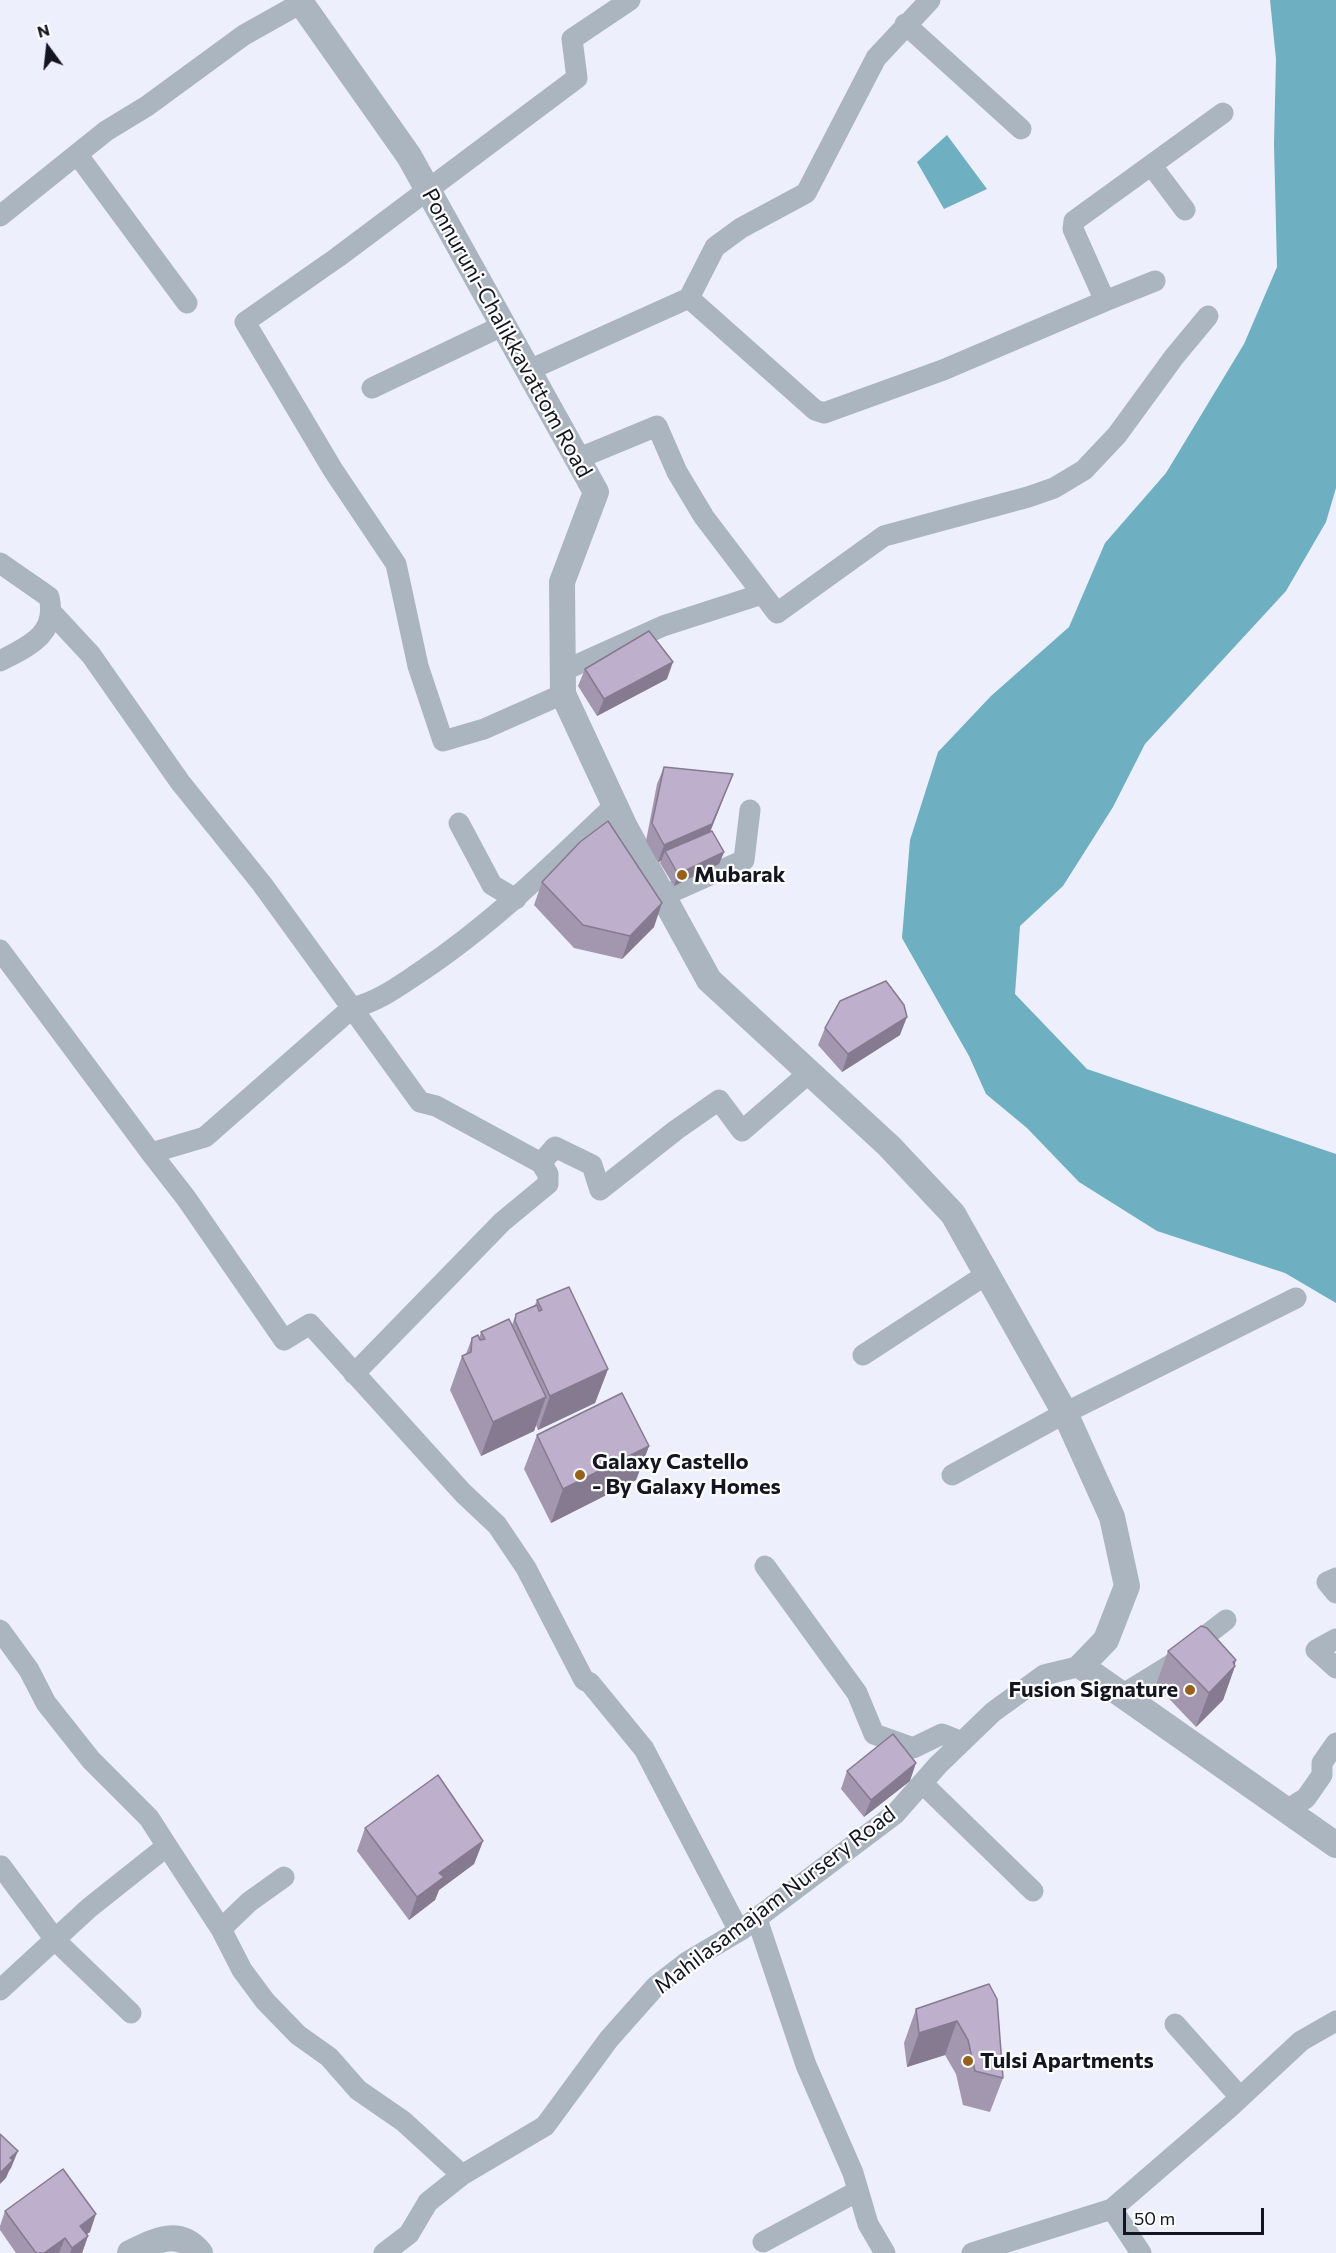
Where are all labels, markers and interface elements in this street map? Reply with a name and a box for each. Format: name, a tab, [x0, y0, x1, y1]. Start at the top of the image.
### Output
north arrow	[18, 18, 78, 78]
text: N	[35, 19, 51, 41]
street label: Ponnuruni-Chalikkavattom Road	[416, 184, 598, 482]
place label: Mubarak	[694, 862, 785, 888]
marker: Mubarak	[675, 868, 689, 882]
place label: Galaxy Castello - By Galaxy Homes	[592, 1449, 781, 1500]
marker: Galaxy Castello - By Galaxy Homes	[573, 1468, 587, 1482]
place label: Fusion Signature	[1009, 1677, 1178, 1703]
marker: Fusion Signature	[1183, 1683, 1197, 1697]
street label: Mahilasamajam Nursery Road	[649, 1801, 901, 1999]
place label: Tulsi Apartments	[980, 2048, 1154, 2074]
marker: Tulsi Apartments	[961, 2054, 975, 2068]
scale bar	[1126, 2196, 1267, 2234]
text: 50 m	[1134, 2207, 1175, 2229]

